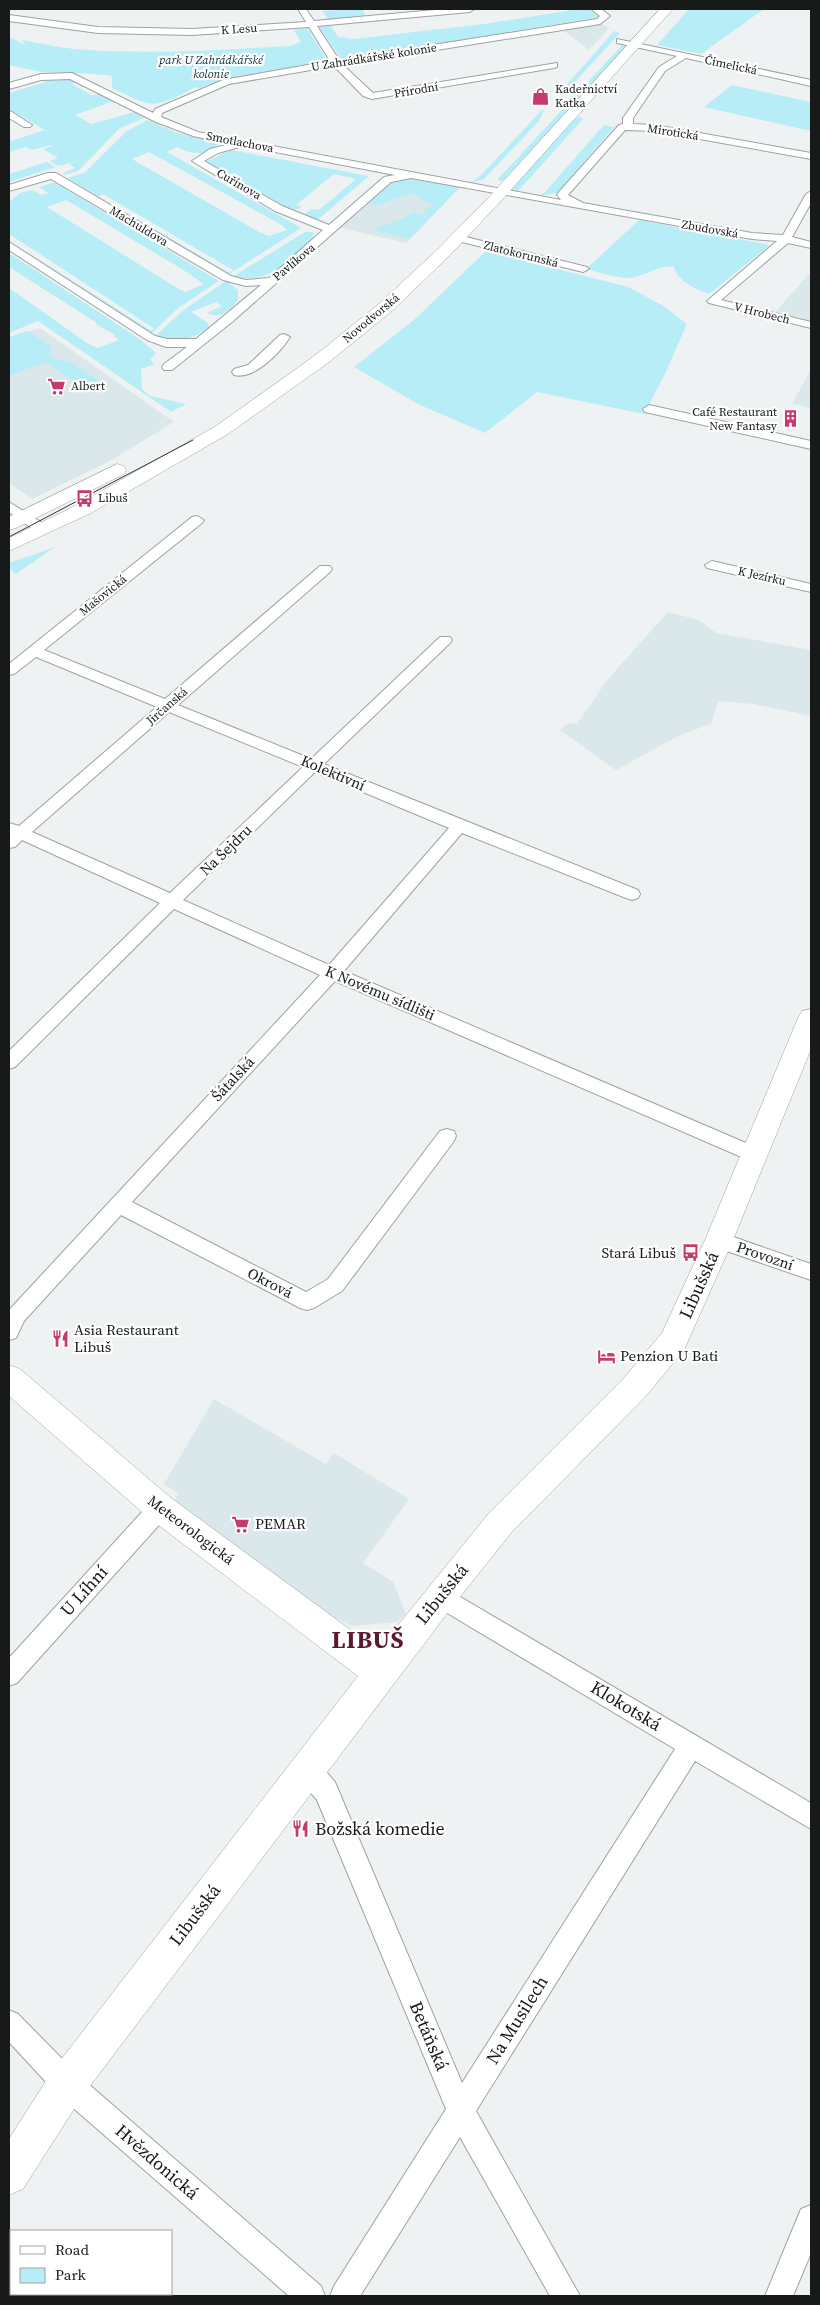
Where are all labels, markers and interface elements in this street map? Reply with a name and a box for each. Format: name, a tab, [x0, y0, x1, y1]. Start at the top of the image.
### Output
street label: K Lesu	[220, 20, 258, 38]
street label: U Zahrádkářské kolonie	[310, 39, 438, 75]
park label: park U Zahrádkářské kolonie	[158, 52, 264, 82]
street label: Čimelická	[703, 52, 760, 79]
street label: Přírodní	[393, 78, 440, 102]
place label: Kadeřnictví Katka	[555, 81, 618, 111]
shop icon: Kadeřnictví Katka	[531, 86, 551, 106]
street label: Mirotická	[646, 120, 701, 144]
street label: Smotlachova	[205, 128, 276, 157]
street label: Cuřínova	[214, 165, 265, 204]
street label: Machuldova	[107, 202, 172, 250]
street label: Zbudovská	[680, 216, 741, 242]
street label: Zlatokorunská	[482, 237, 561, 271]
street label: Pavlíkova	[269, 239, 319, 284]
street label: Novodvorská	[339, 289, 403, 346]
street label: V Hrobech	[732, 298, 792, 328]
supermarket icon: Albert	[47, 376, 67, 396]
place label: Albert	[71, 378, 105, 394]
place label: Café Restaurant New Fantasy	[692, 404, 778, 434]
building icon: Café Restaurant New Fantasy	[781, 409, 801, 429]
bus stop icon: Libuš	[74, 488, 94, 508]
place label: Libuš	[98, 490, 128, 506]
street label: K Jezírku	[736, 563, 788, 589]
street label: Mašovická	[76, 570, 131, 619]
street label: Jirčanská	[142, 683, 192, 729]
street label: Kolektivní	[298, 750, 369, 796]
street label: Na Šejdru	[195, 819, 257, 880]
street label: K Novému sídlišti	[322, 960, 438, 1025]
street label: Šátalská	[206, 1051, 259, 1106]
street label: Provozní	[734, 1236, 797, 1275]
place label: Stará Libuš	[602, 1242, 676, 1263]
bus stop icon: Stará Libuš	[680, 1243, 700, 1263]
street label: Libušská	[673, 1246, 725, 1322]
street label: Okrová	[244, 1262, 297, 1303]
place label: Asia Restaurant Libuš	[74, 1319, 179, 1357]
restaurant icon: Asia Restaurant Libuš	[50, 1329, 70, 1349]
place label: Penzion U Bati	[620, 1345, 718, 1366]
hotel icon: Penzion U Bati	[596, 1346, 616, 1366]
street label: Meteorologická	[144, 1490, 239, 1569]
place label: PEMAR	[255, 1513, 306, 1534]
supermarket icon: PEMAR	[231, 1514, 251, 1534]
street label: Libušská	[409, 1557, 474, 1629]
street label: U Líhní	[54, 1560, 113, 1621]
district label: LIBUŠ	[331, 1623, 405, 1656]
street label: Klokotská	[586, 1675, 667, 1737]
place label: Božská komedie	[315, 1816, 445, 1841]
restaurant icon: Božská komedie	[291, 1819, 311, 1839]
street label: Libušská	[163, 1878, 227, 1951]
street label: Na Musilech	[480, 1971, 554, 2069]
street label: Betáňská	[404, 1997, 456, 2075]
street label: Hvězdonická	[110, 2118, 205, 2206]
legend	[10, 2230, 172, 2295]
text: Road	[55, 2239, 89, 2260]
text: Park	[55, 2264, 87, 2285]

